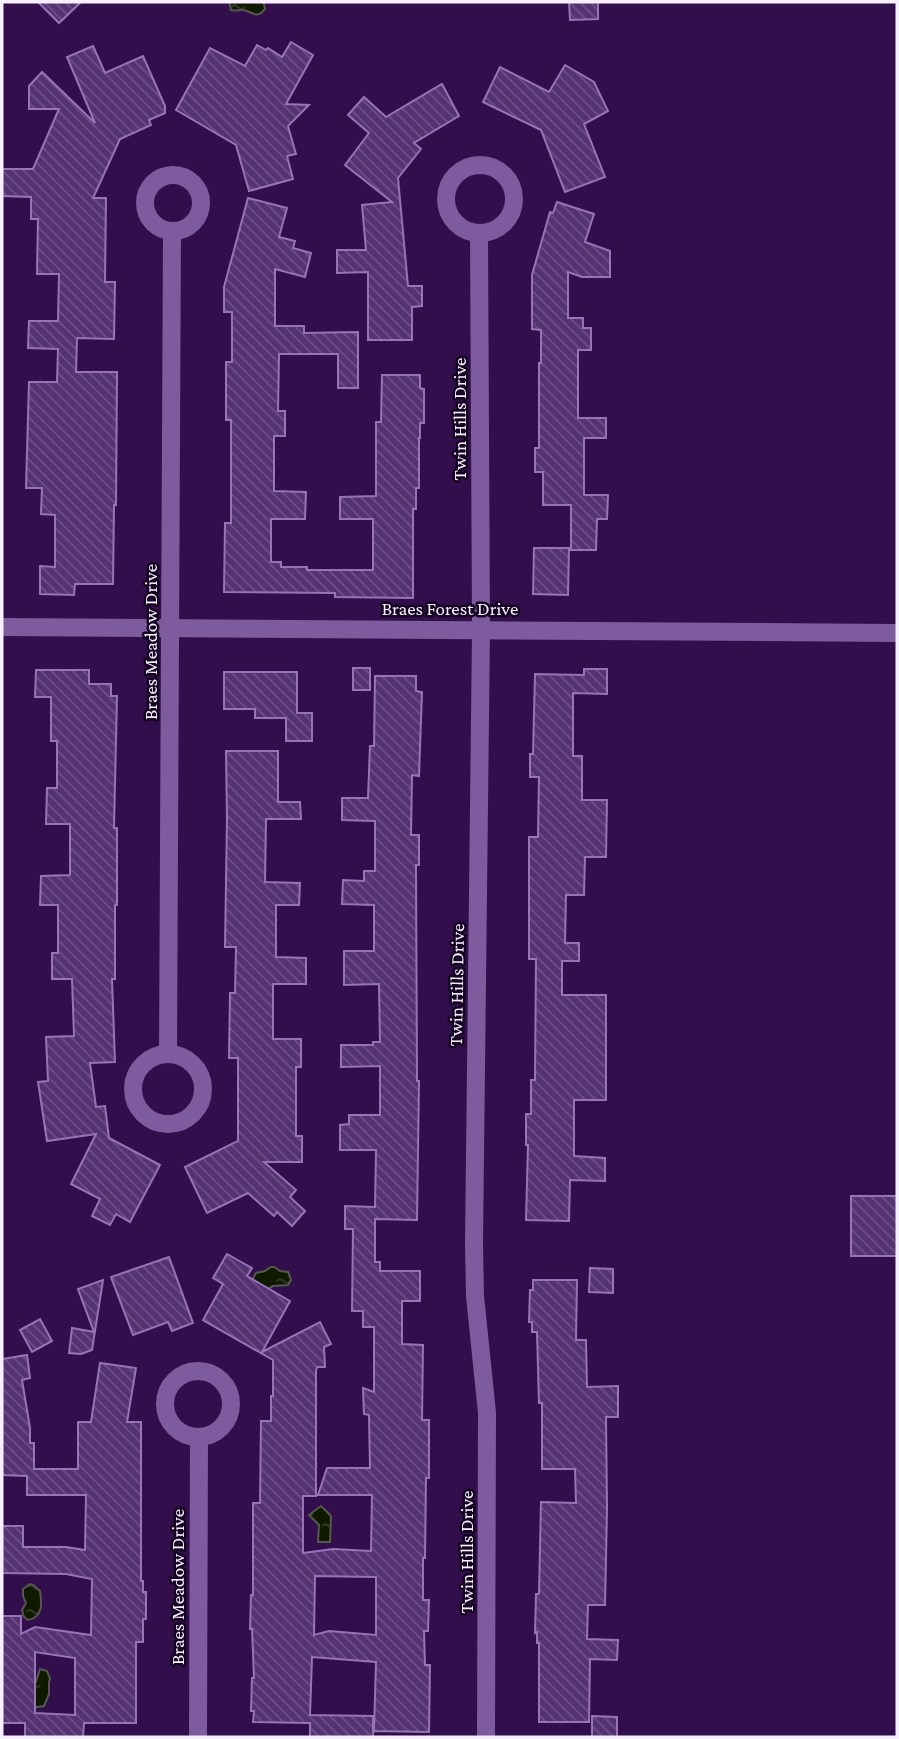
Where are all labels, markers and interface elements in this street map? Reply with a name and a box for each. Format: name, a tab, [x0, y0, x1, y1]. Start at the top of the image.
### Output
street label: Twin Hills Drive	[449, 358, 470, 480]
street label: Braes Meadow Drive	[140, 564, 161, 720]
street label: Braes Forest Drive	[382, 598, 518, 619]
street label: Twin Hills Drive	[445, 923, 468, 1047]
street label: Twin Hills Drive	[456, 1491, 477, 1613]
street label: Braes Meadow Drive	[167, 1509, 188, 1665]

